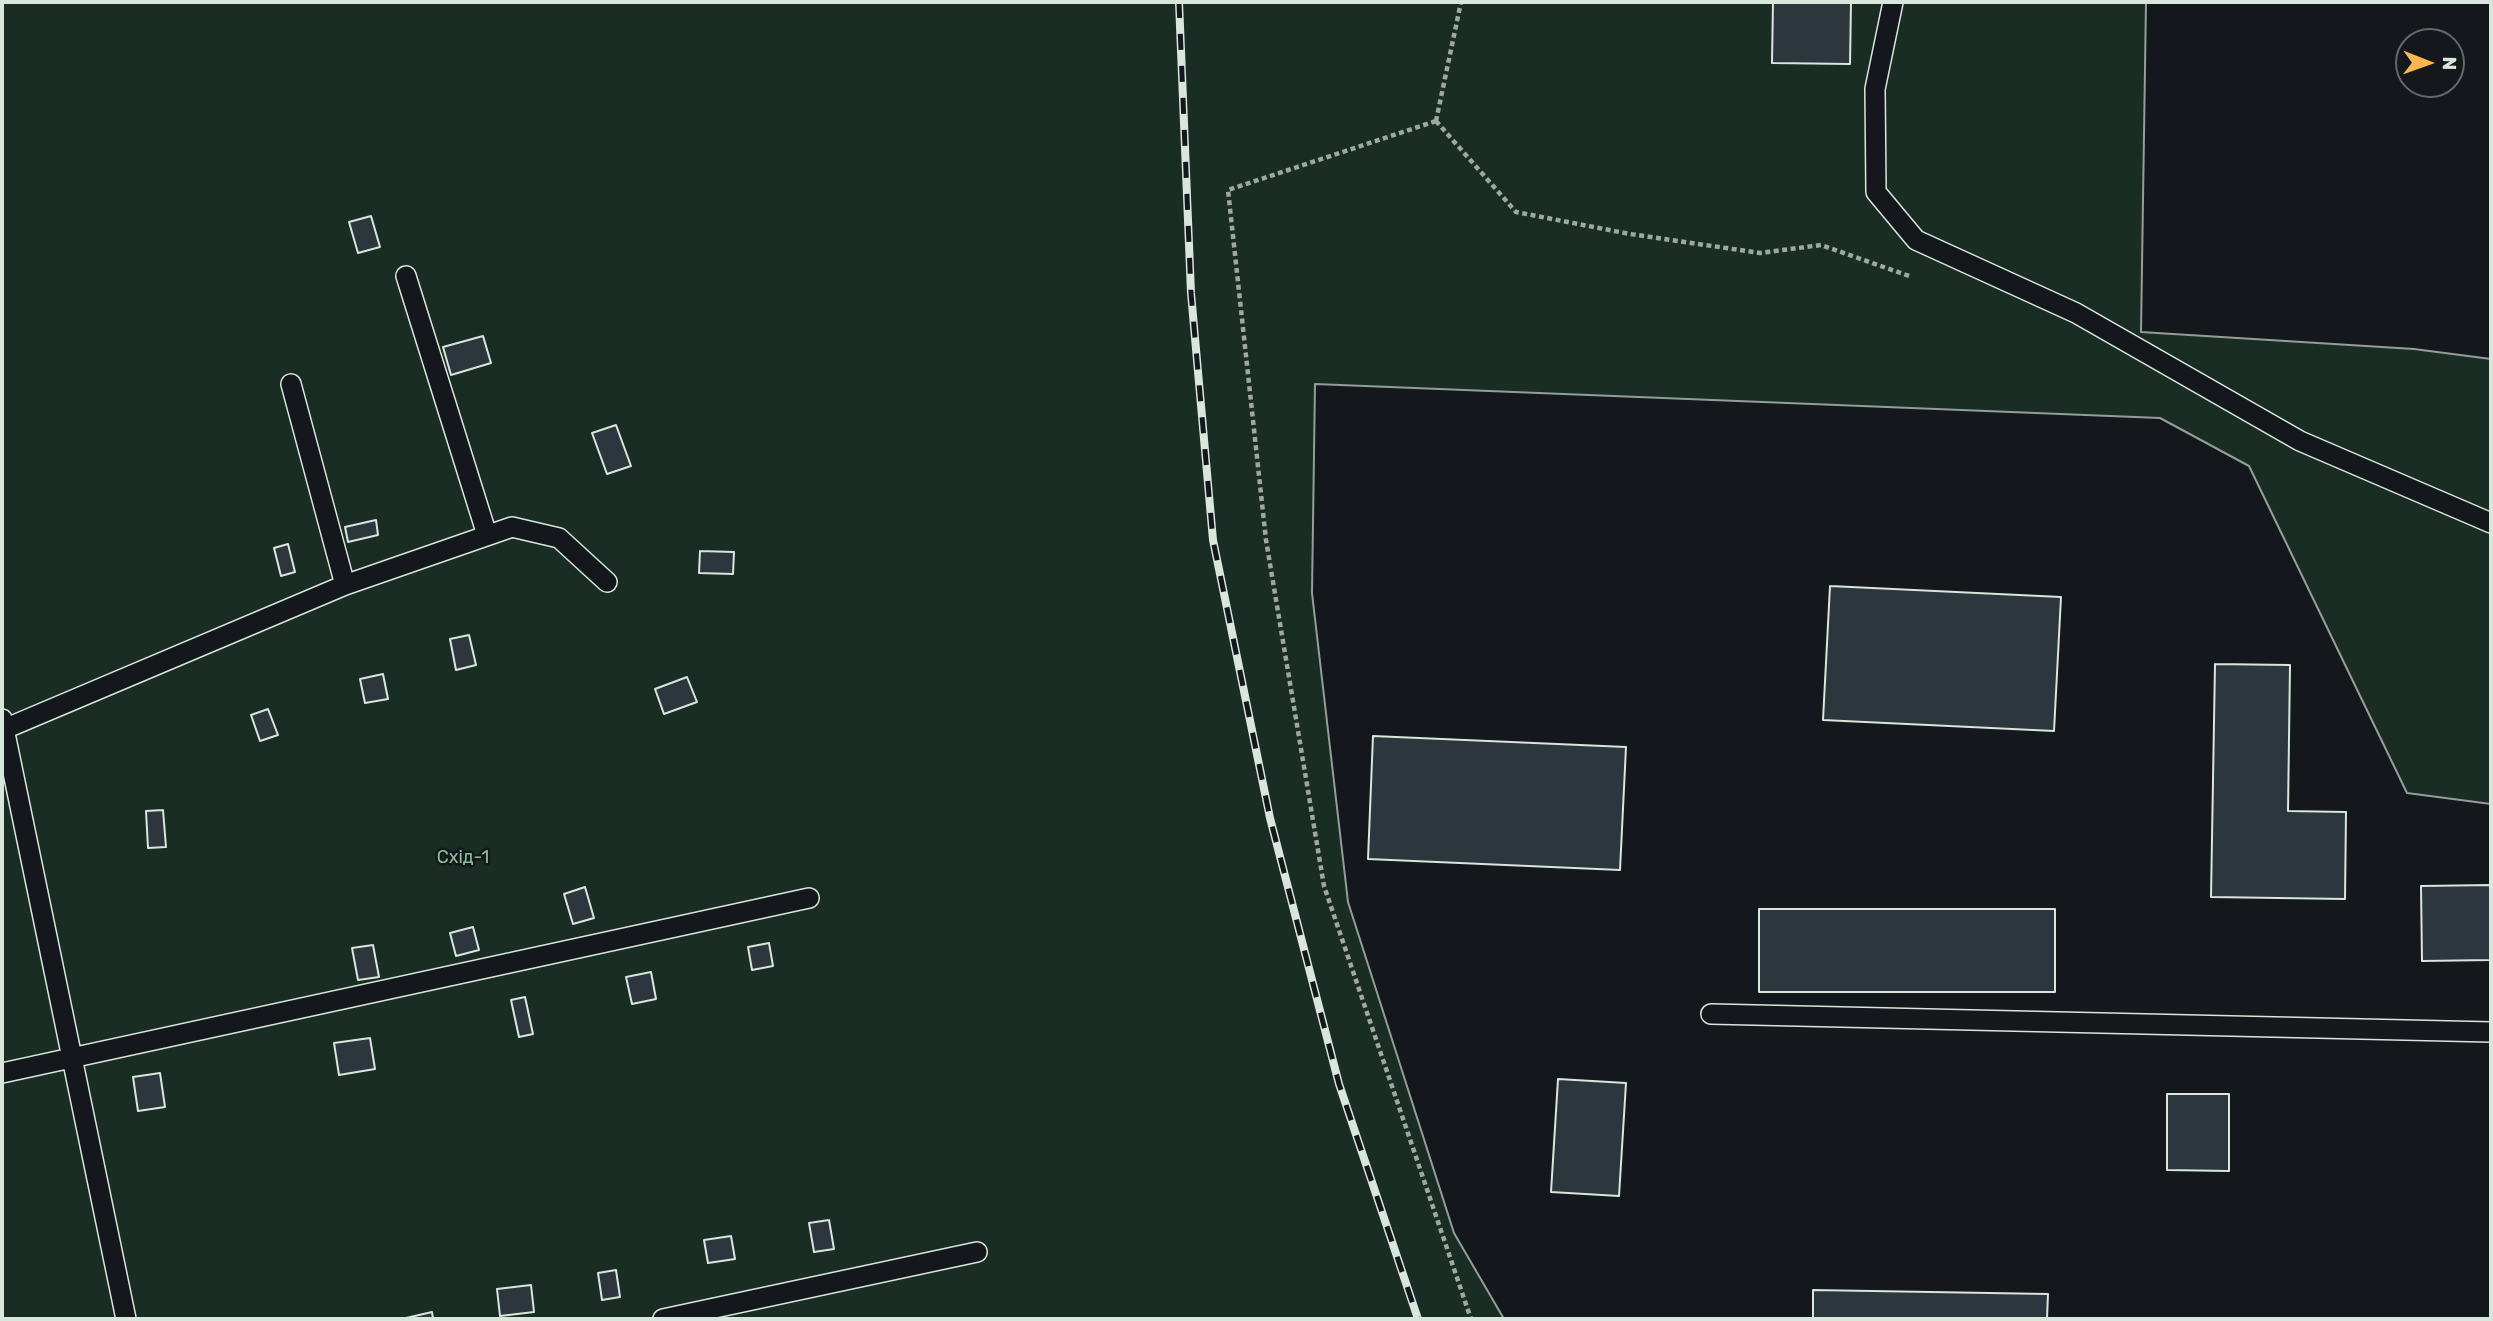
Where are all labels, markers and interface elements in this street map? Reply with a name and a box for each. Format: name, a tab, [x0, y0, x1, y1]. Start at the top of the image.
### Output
north arrow	[2395, 28, 2465, 98]
text: N	[2438, 56, 2461, 70]
park label: Схід-1	[437, 847, 489, 869]

